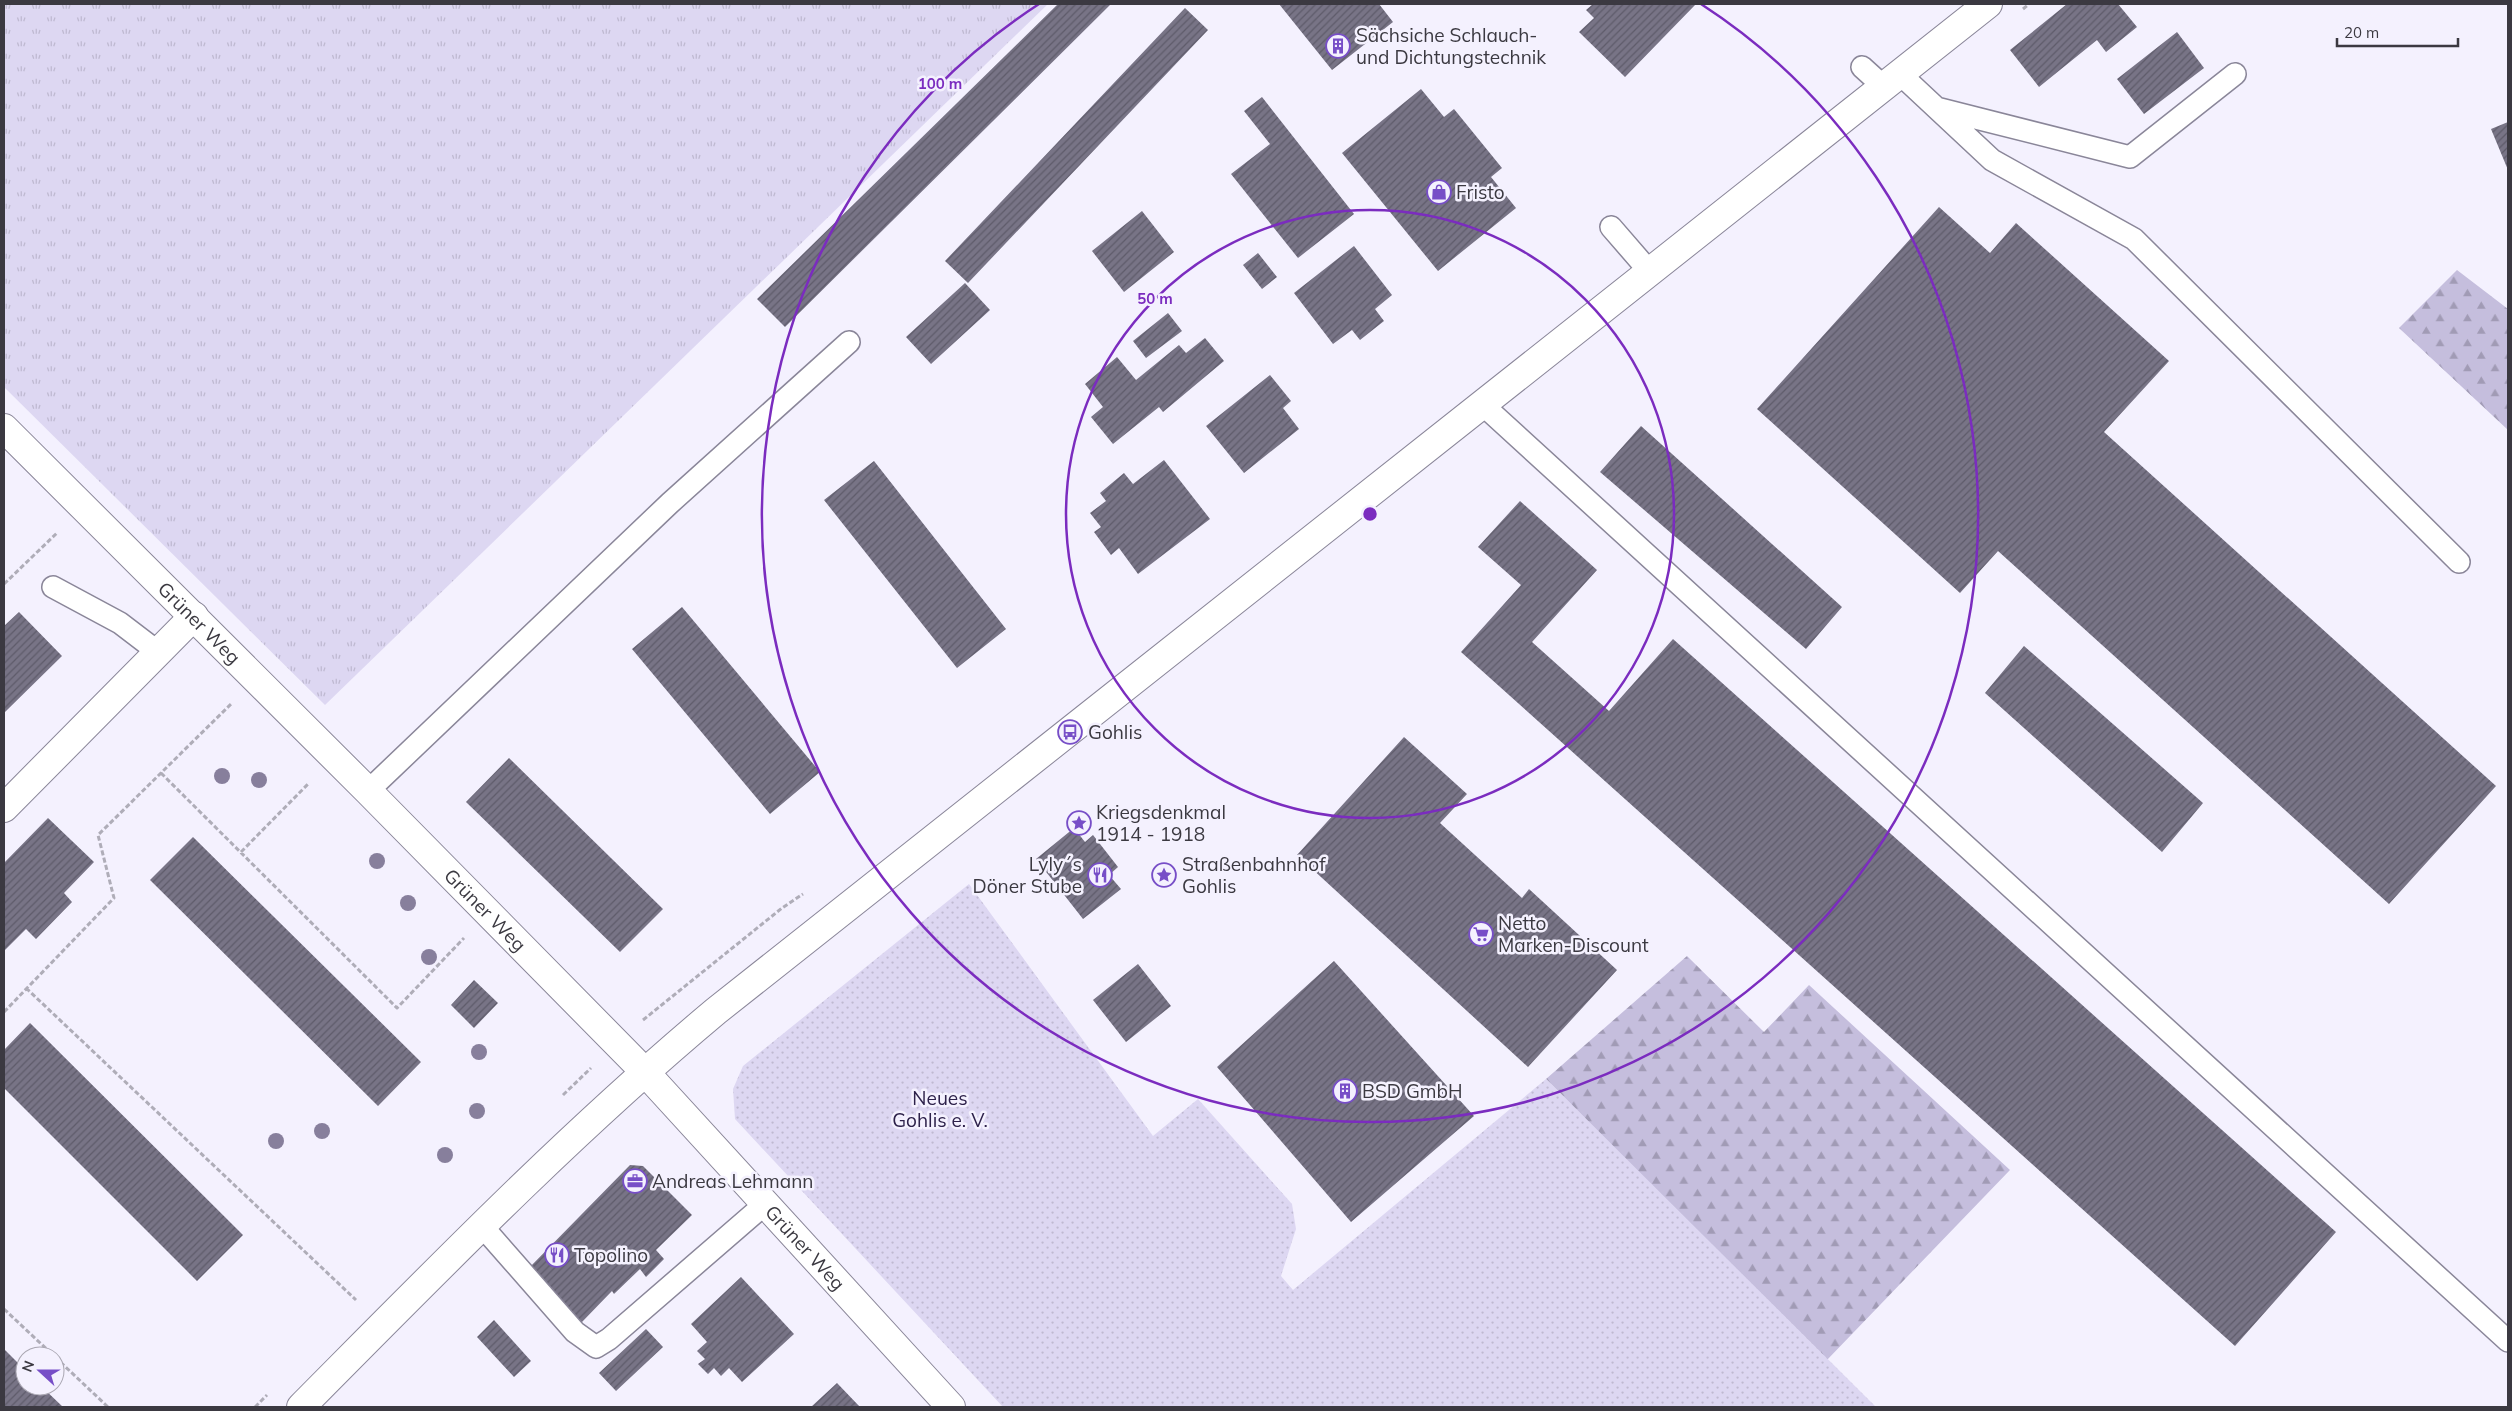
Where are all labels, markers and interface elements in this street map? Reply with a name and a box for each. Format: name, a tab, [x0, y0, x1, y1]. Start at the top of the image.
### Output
scale bar	[2337, 15, 2458, 47]
place label: Sächsiche Schlauch- und Dichtungstechnik	[1356, 23, 1546, 69]
text: 20 m	[2344, 23, 2379, 42]
building icon: Sächsiche Schlauch- und Dichtungstechnik	[1325, 33, 1351, 59]
text: 100 m	[918, 74, 962, 93]
shop icon: Fristo	[1426, 179, 1452, 205]
place label: Fristo	[1456, 180, 1505, 204]
text: 50 m	[1137, 289, 1173, 308]
centre of rings	[1361, 505, 1379, 523]
street label: Grüner Weg	[153, 577, 246, 669]
bus stop icon: Gohlis	[1057, 719, 1083, 745]
place label: Gohlis	[1088, 720, 1142, 744]
place label: Kriegsdenkmal 1914 - 1918	[1096, 800, 1226, 846]
place icon: Kriegsdenkmal 1914 - 1918	[1066, 810, 1092, 836]
place label: Lyly´s Döner Stube	[972, 852, 1082, 898]
place label: Straßenbahnhof Gohlis	[1182, 852, 1326, 898]
restaurant icon: Lyly´s Döner Stube	[1087, 862, 1113, 888]
place icon: Straßenbahnhof Gohlis	[1151, 862, 1177, 888]
street label: Grüner Weg	[439, 863, 531, 956]
place label: Netto Marken-Discount	[1498, 911, 1649, 957]
supermarket icon: Netto Marken-Discount	[1468, 921, 1494, 947]
building icon: BSD GmbH	[1332, 1078, 1358, 1104]
place label: BSD GmbH	[1362, 1079, 1462, 1103]
park label: Neues Gohlis e. V.	[892, 1086, 988, 1132]
office icon: Andreas Lehmann	[622, 1168, 648, 1194]
place label: Andreas Lehmann	[652, 1169, 813, 1193]
street label: Grüner Weg	[760, 1200, 850, 1295]
restaurant icon: Topolino	[544, 1242, 570, 1268]
place label: Topolino	[574, 1243, 648, 1267]
north arrow	[15, 1346, 65, 1396]
text: N	[18, 1358, 38, 1375]

